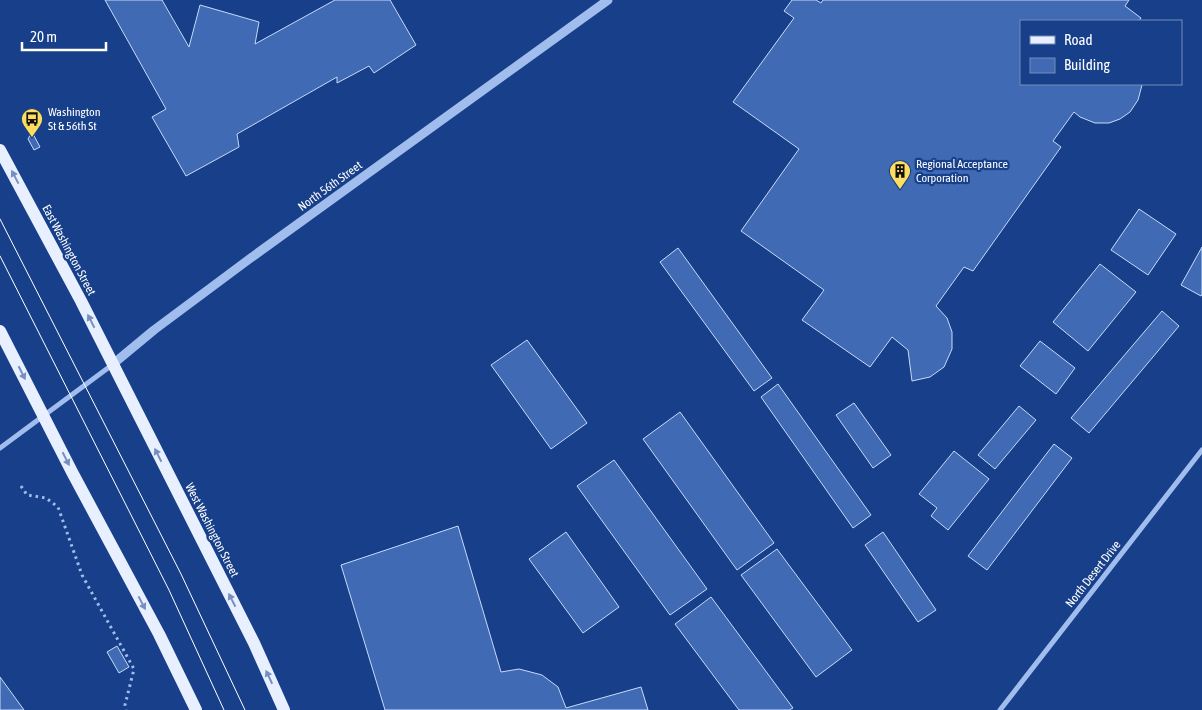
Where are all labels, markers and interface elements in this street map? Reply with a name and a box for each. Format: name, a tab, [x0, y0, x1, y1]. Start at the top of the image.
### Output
scale bar	[22, 20, 106, 52]
legend	[1020, 20, 1182, 85]
text: 20 m	[30, 28, 57, 45]
text: Road	[1064, 31, 1093, 48]
text: Building	[1064, 56, 1110, 73]
place label: Washington St & 56th St	[48, 105, 101, 133]
bus stop icon: Washington St & 56th St	[20, 107, 44, 138]
place label: Regional Acceptance Corporation	[916, 157, 1008, 185]
street label: North 56th Street	[295, 158, 365, 214]
building icon: Regional Acceptance Corporation	[888, 159, 912, 190]
one-way arrow	[10, 171, 19, 184]
street label: East Washington Street	[39, 202, 99, 298]
one-way arrow	[87, 313, 95, 328]
one-way arrow	[18, 366, 26, 380]
one-way arrow	[154, 447, 162, 462]
one-way arrow	[62, 452, 70, 467]
street label: West Washington Street	[182, 481, 242, 580]
street label: North Desert Drive	[1063, 538, 1123, 610]
one-way arrow	[228, 592, 236, 607]
one-way arrow	[138, 596, 146, 610]
one-way arrow	[265, 669, 273, 684]

